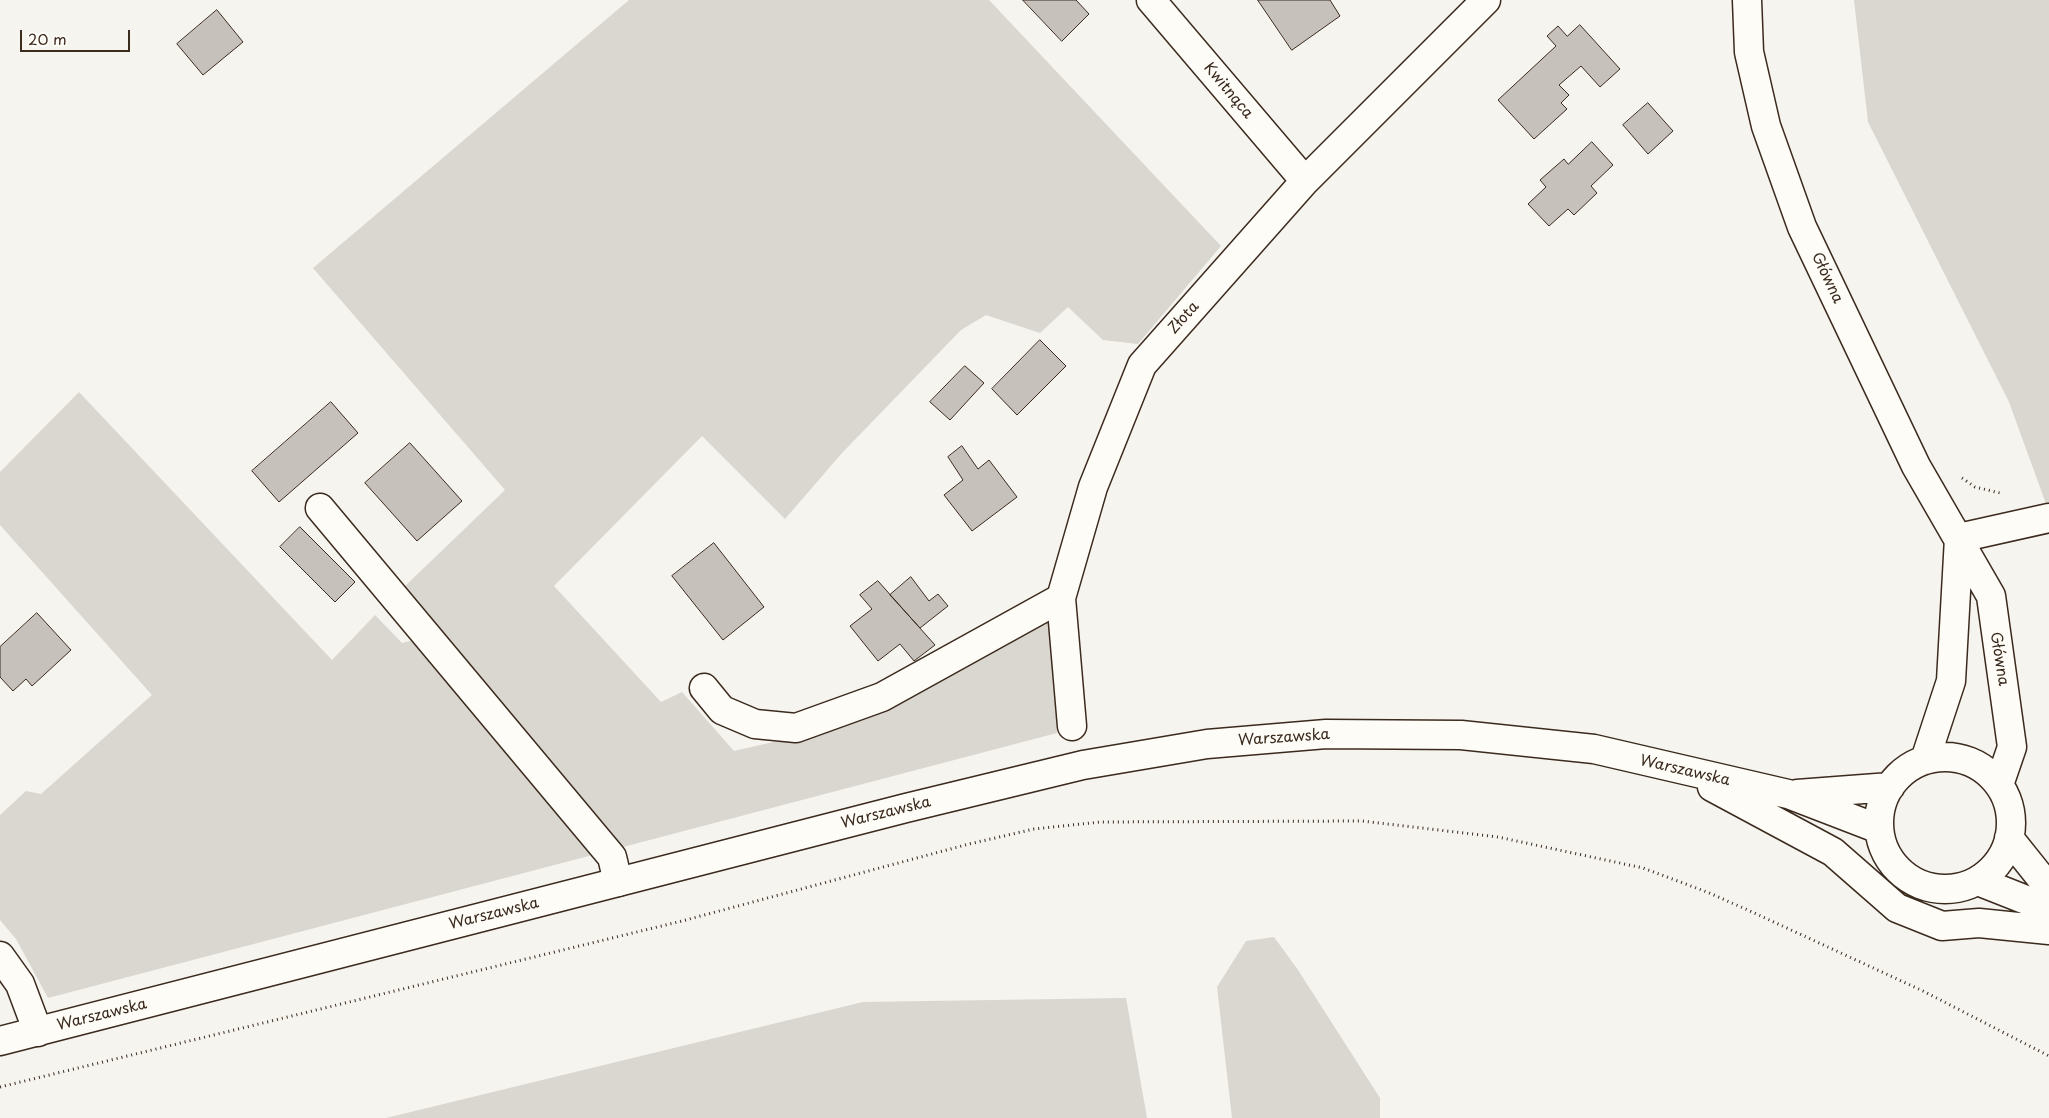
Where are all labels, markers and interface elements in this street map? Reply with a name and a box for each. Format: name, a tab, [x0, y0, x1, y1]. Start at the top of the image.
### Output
scale bar	[22, 20, 132, 52]
text: 20 m	[28, 27, 67, 50]
street label: Kwitnąca	[1199, 59, 1257, 123]
street label: Główna	[1807, 250, 1847, 306]
street label: Złota	[1165, 298, 1203, 338]
street label: Główna	[1986, 631, 2012, 687]
street label: Warszawska	[1238, 726, 1330, 750]
street label: Warszawska	[1638, 752, 1732, 790]
street label: Warszawska	[839, 793, 933, 833]
street label: Warszawska	[447, 894, 541, 934]
street label: Warszawska	[55, 995, 149, 1035]

